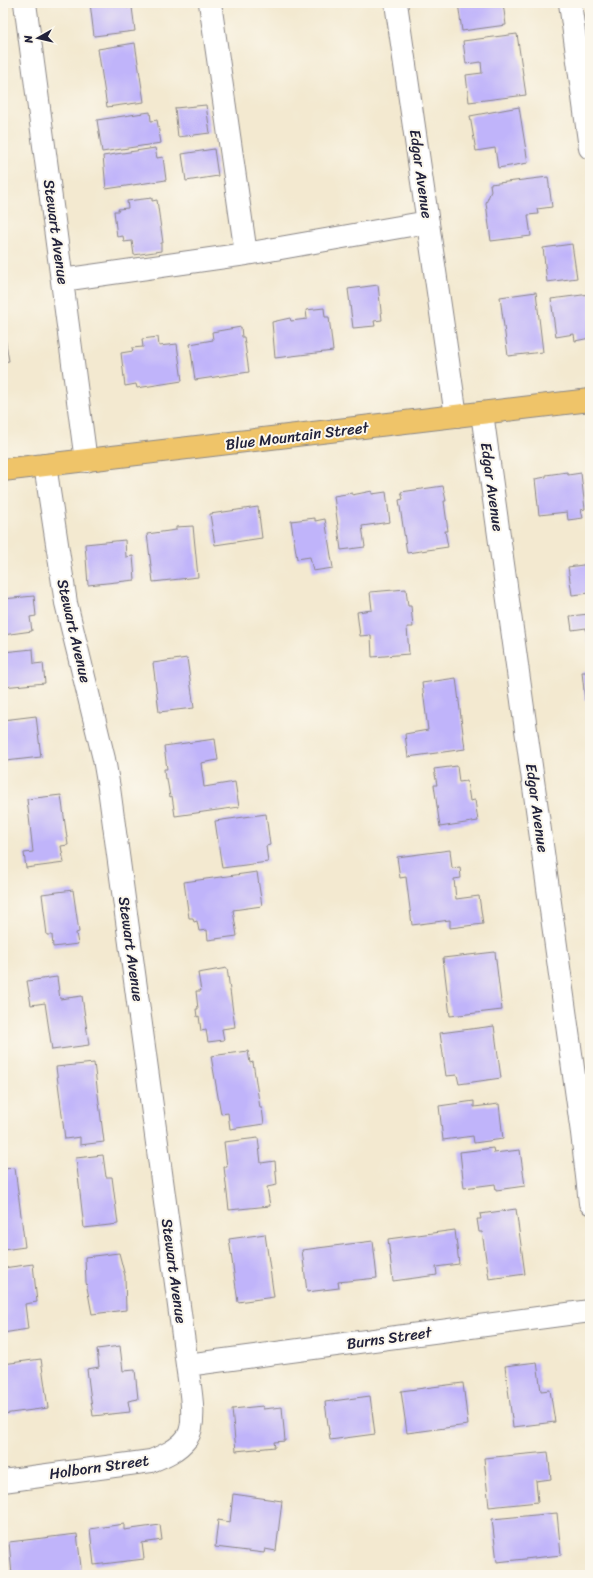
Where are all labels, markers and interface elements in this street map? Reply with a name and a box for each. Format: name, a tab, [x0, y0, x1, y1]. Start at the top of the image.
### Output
north arrow	[18, 18, 58, 58]
text: N	[19, 34, 39, 45]
street label: Edgar Avenue	[402, 128, 440, 220]
street label: Stewart Avenue	[36, 178, 76, 287]
street label: Blue Mountain Street	[224, 414, 371, 458]
street label: Edgar Avenue	[473, 441, 511, 533]
street label: Stewart Avenue	[49, 576, 99, 686]
street label: Edgar Avenue	[518, 762, 556, 854]
street label: Stewart Avenue	[111, 895, 151, 1004]
street label: Stewart Avenue	[154, 1217, 194, 1326]
street label: Burns Street	[345, 1319, 434, 1357]
street label: Holborn Street	[47, 1447, 151, 1487]

